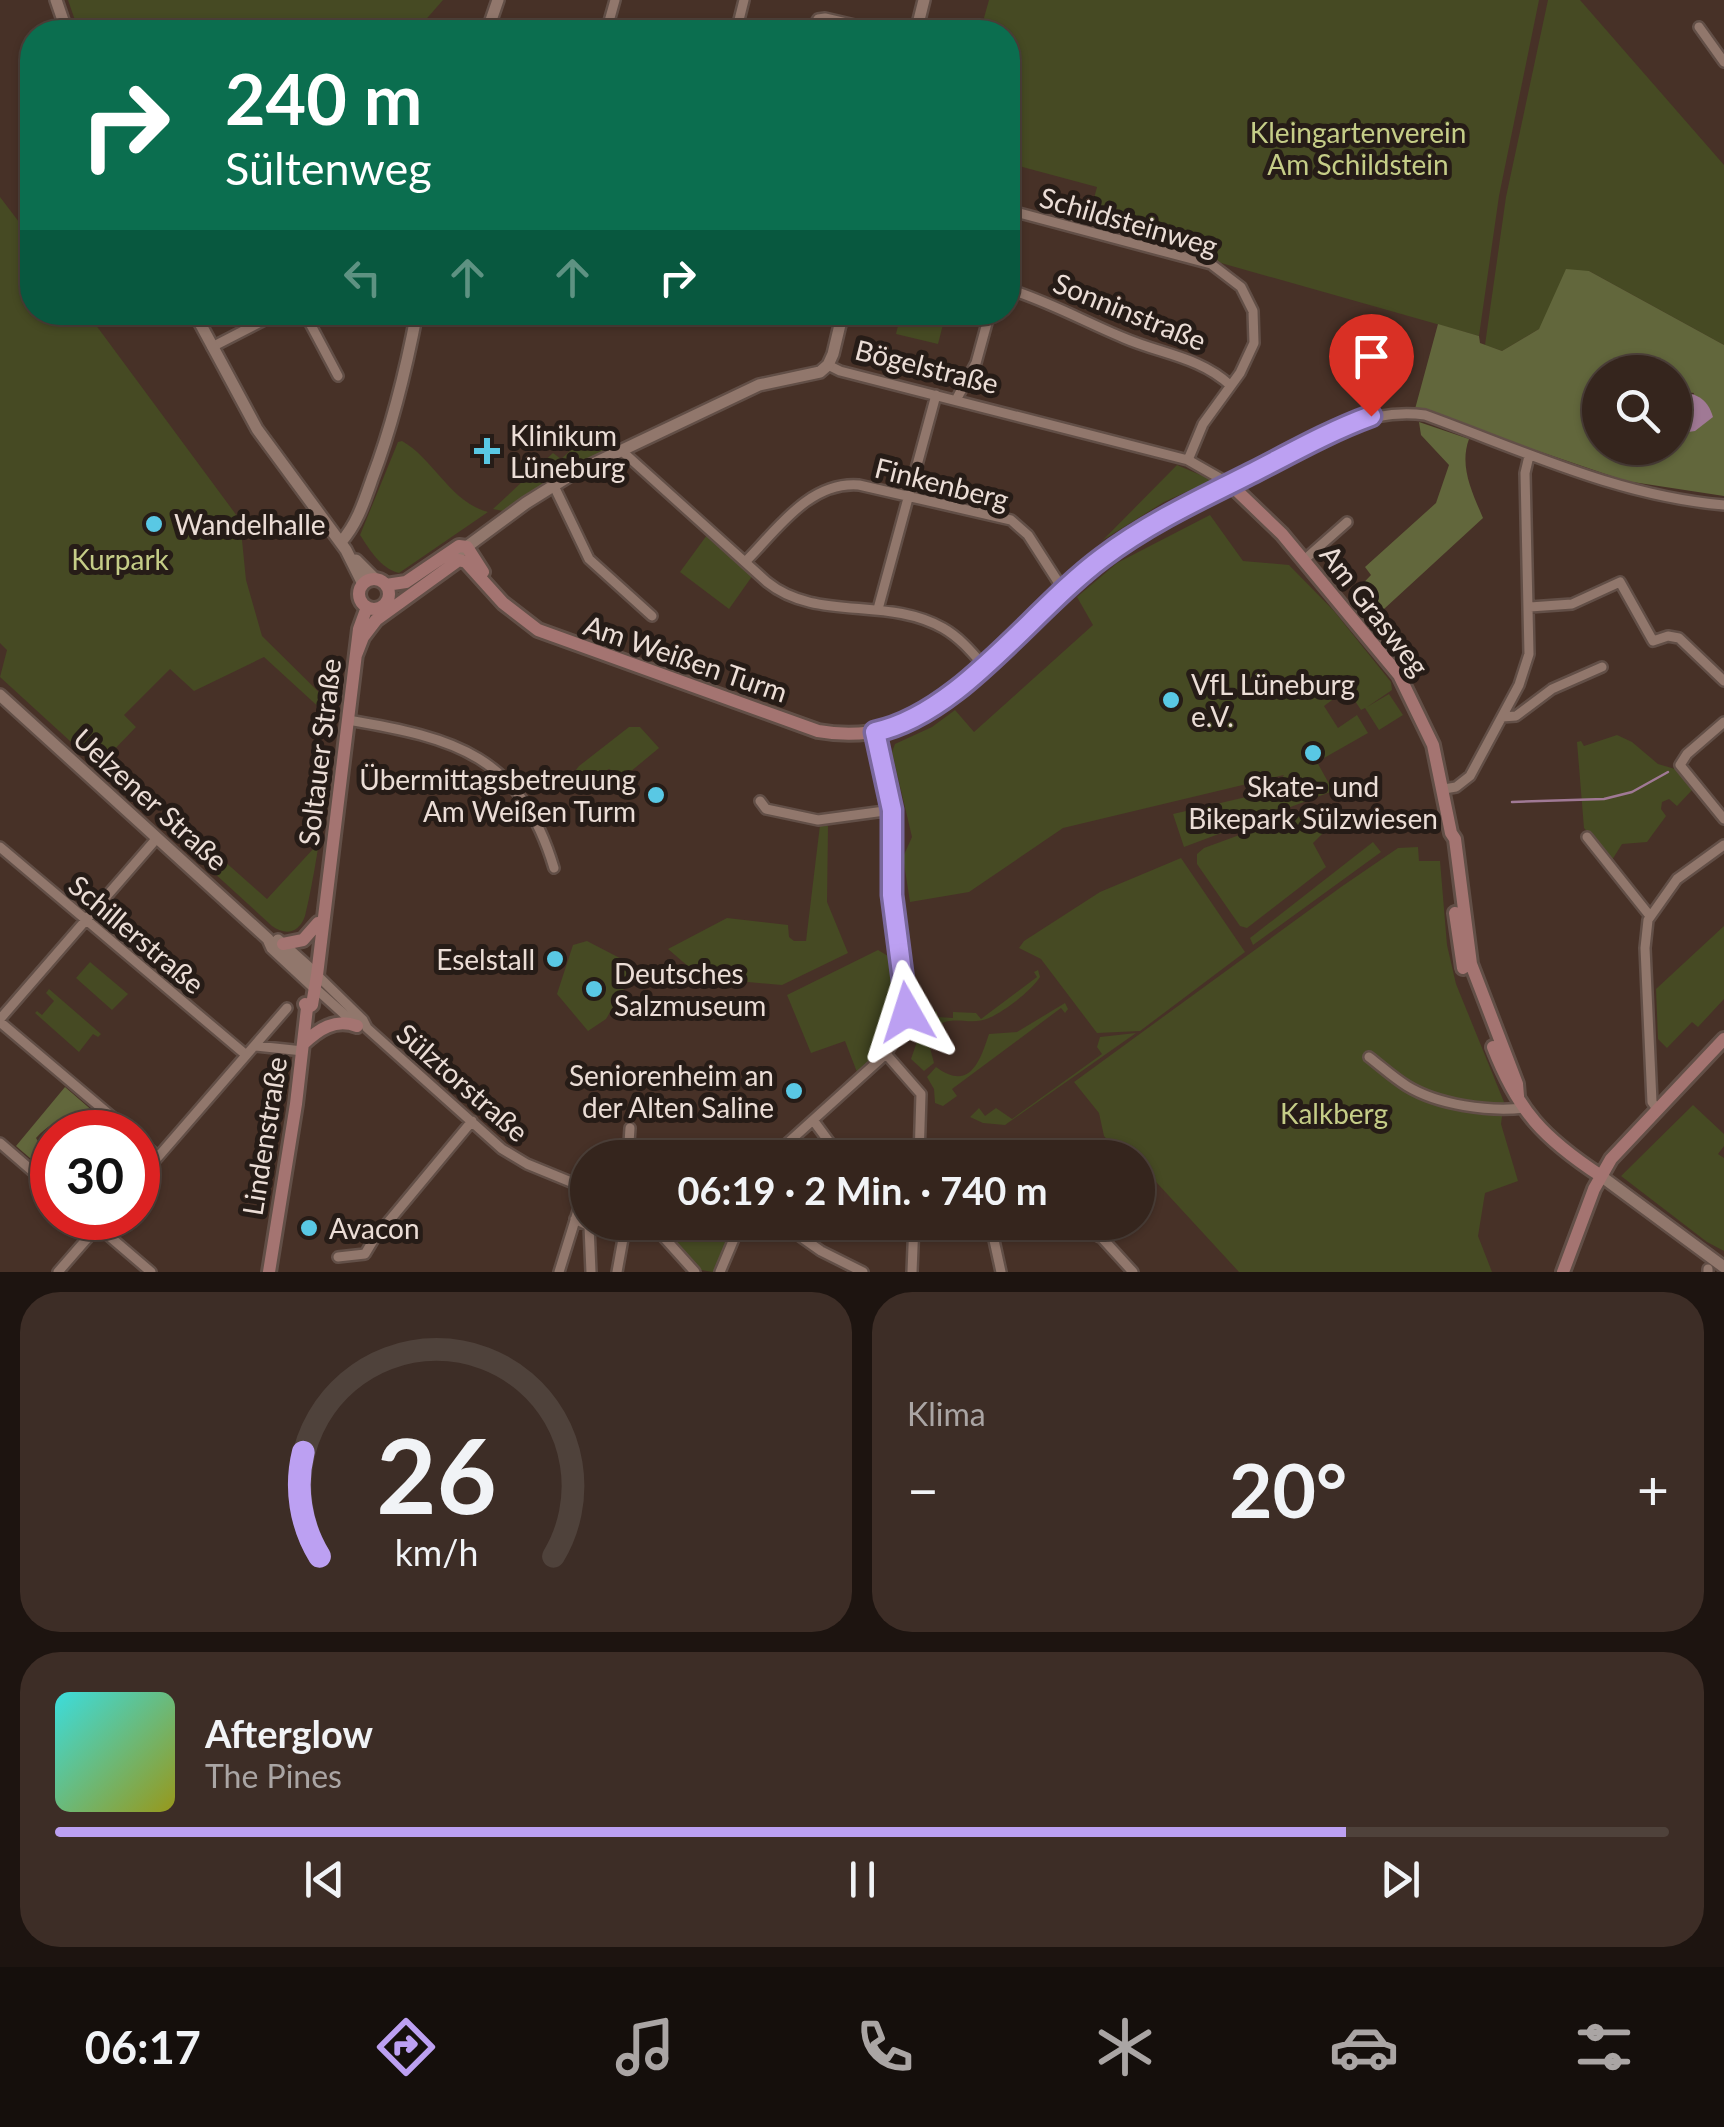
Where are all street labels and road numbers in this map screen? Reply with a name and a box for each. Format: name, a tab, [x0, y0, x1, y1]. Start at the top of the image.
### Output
street label: Schildsteinweg	[1036, 179, 1222, 263]
street label: Sonninstraße	[1049, 265, 1211, 357]
street label: Bögelstraße	[852, 332, 1002, 400]
street label: Finkenberg	[871, 450, 1013, 516]
street label: Am Grasweg	[1313, 538, 1437, 682]
street label: Am Weißen Turm	[580, 607, 792, 709]
street label: Soltauer Straße	[291, 657, 347, 847]
street label: Uelzener Straße	[67, 721, 235, 877]
street label: Schillerstraße	[62, 868, 212, 1000]
street label: Sülztorstraße	[390, 1016, 536, 1148]
street label: Lindenstraße	[235, 1054, 293, 1218]

